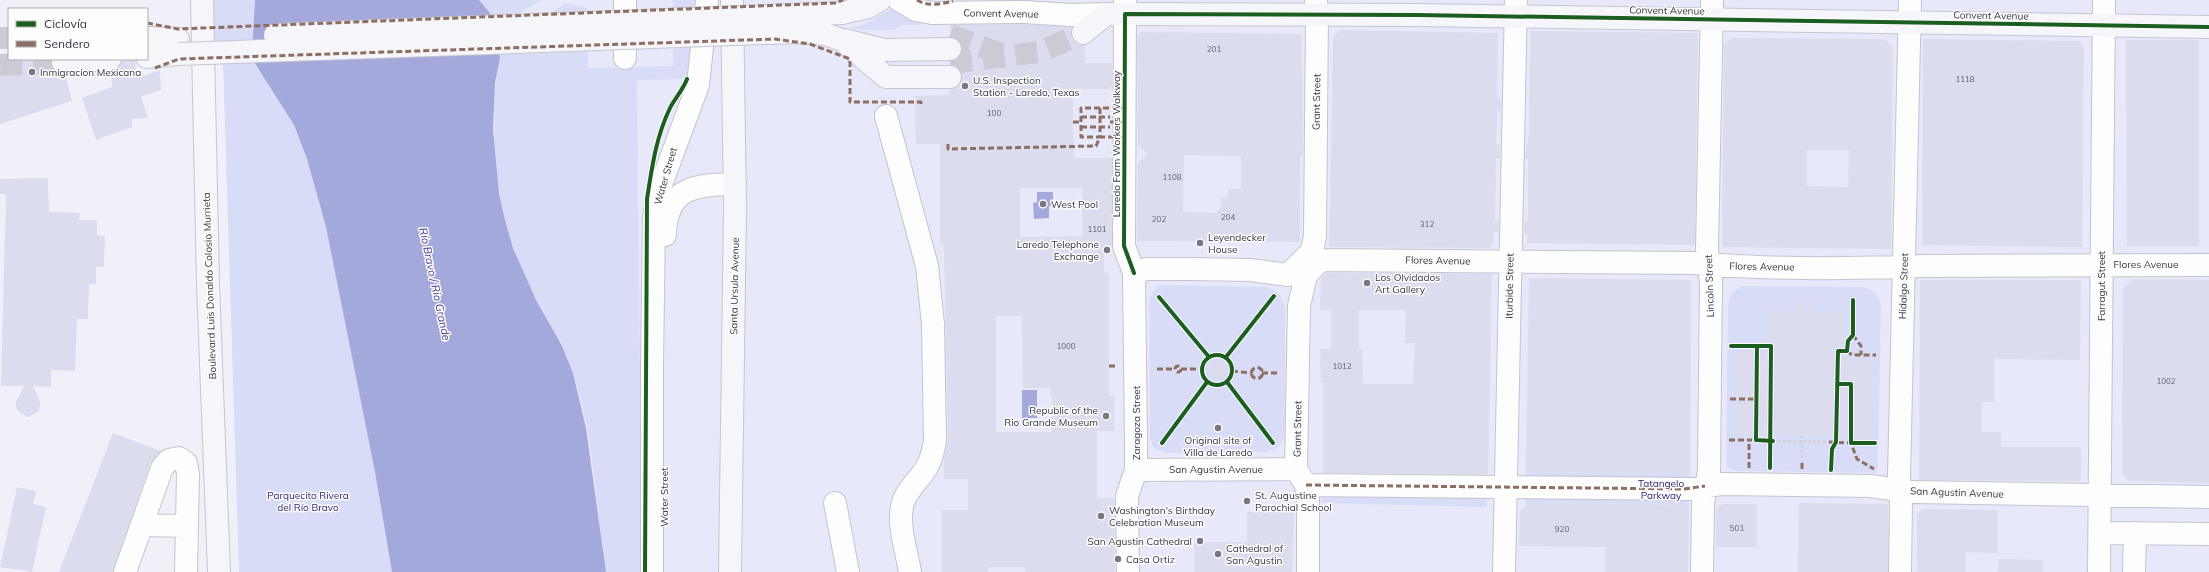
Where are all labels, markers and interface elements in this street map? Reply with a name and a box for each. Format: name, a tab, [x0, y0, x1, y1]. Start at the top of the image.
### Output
street label: Convent Avenue	[1629, 3, 1705, 18]
street label: Convent Avenue	[963, 6, 1039, 21]
legend	[8, 8, 148, 60]
street label: Convent Avenue	[1953, 8, 2029, 23]
text: Ciclovía	[44, 16, 87, 31]
text: Sendero	[44, 36, 90, 51]
house number: 201	[1207, 44, 1221, 54]
place label: Inmigracion Mexicana	[40, 66, 141, 79]
marker: Inmigracion Mexicana	[27, 67, 37, 77]
street label: Laredo Farm Workers Walkway	[1110, 70, 1123, 217]
street label: Grant Street	[1310, 73, 1324, 130]
place label: U.S. Inspection Station - Laredo, Texas	[973, 74, 1079, 99]
house number: 1118	[1955, 74, 1975, 84]
marker: U.S. Inspection Station - Laredo, Texas	[960, 81, 970, 91]
house number: 100	[987, 108, 1001, 118]
street label: Water Street	[651, 145, 680, 206]
house number: 1108	[1162, 172, 1182, 182]
street label: Boulevard Luis Donaldo Colosio Murrieta	[200, 192, 219, 380]
place label: West Pool	[1051, 198, 1098, 211]
marker: West Pool	[1038, 199, 1048, 209]
house number: 204	[1221, 212, 1235, 222]
house number: 202	[1152, 214, 1166, 224]
house number: 312	[1420, 219, 1434, 229]
house number: 1101	[1087, 224, 1107, 234]
water label: Río Bravo / Rio Grande	[416, 226, 454, 342]
place label: Leyendecker House	[1208, 231, 1266, 256]
street label: Santa Ursula Avenue	[727, 237, 742, 335]
place label: Laredo Telephone Exchange	[1017, 238, 1099, 263]
marker: Leyendecker House	[1195, 238, 1205, 248]
marker: Laredo Telephone Exchange	[1102, 245, 1112, 255]
street label: Farragut Street	[2095, 250, 2108, 321]
street label: Hidalgo Street	[1896, 252, 1911, 319]
street label: Flores Avenue	[1405, 253, 1471, 268]
street label: Iturbide Street	[1502, 253, 1517, 319]
street label: Lincoln Street	[1702, 254, 1717, 318]
street label: Flores Avenue	[2113, 258, 2179, 271]
street label: Flores Avenue	[1729, 259, 1795, 274]
place label: Los Olvidados Art Gallery	[1375, 271, 1440, 296]
marker: Los Olvidados Art Gallery	[1362, 278, 1372, 288]
house number: 1000	[1056, 341, 1076, 351]
house number: 1012	[1332, 361, 1352, 371]
house number: 1002	[2156, 376, 2176, 386]
street label: Zaragoza Street	[1130, 385, 1143, 460]
street label: Grant Street	[1291, 400, 1305, 457]
place label: Republic of the Rio Grande Museum	[1004, 404, 1098, 429]
marker: Republic of the Rio Grande Museum	[1101, 411, 1111, 421]
marker: Original site of Villa de Laredo	[1213, 423, 1223, 433]
place label: Original site of Villa de Laredo	[1184, 434, 1253, 459]
street label: San Agustin Avenue	[1169, 463, 1263, 476]
street label: Water Street	[658, 467, 671, 527]
park label: Tatangelo Parkway	[1638, 477, 1684, 502]
street label: San Agustin Avenue	[1910, 484, 2004, 501]
park label: Parquecito Rivera del Río Bravo	[267, 489, 349, 514]
place label: St. Augustine Parochial School	[1255, 489, 1332, 514]
marker: St. Augustine Parochial School	[1242, 496, 1252, 506]
place label: Washington's Birthday Celebration Museum	[1109, 504, 1216, 529]
marker: Washington's Birthday Celebration Museum	[1096, 511, 1106, 521]
house number: 501	[1730, 523, 1744, 533]
house number: 920	[1555, 524, 1569, 534]
place label: San Agustin Cathedral	[1088, 535, 1192, 548]
marker: San Agustin Cathedral	[1195, 536, 1205, 546]
place label: Cathedral of San Agustin	[1226, 542, 1284, 567]
marker: Cathedral of San Agustin	[1213, 549, 1223, 559]
place label: Casa Ortiz	[1126, 553, 1175, 566]
marker: Casa Ortiz	[1113, 554, 1123, 564]

